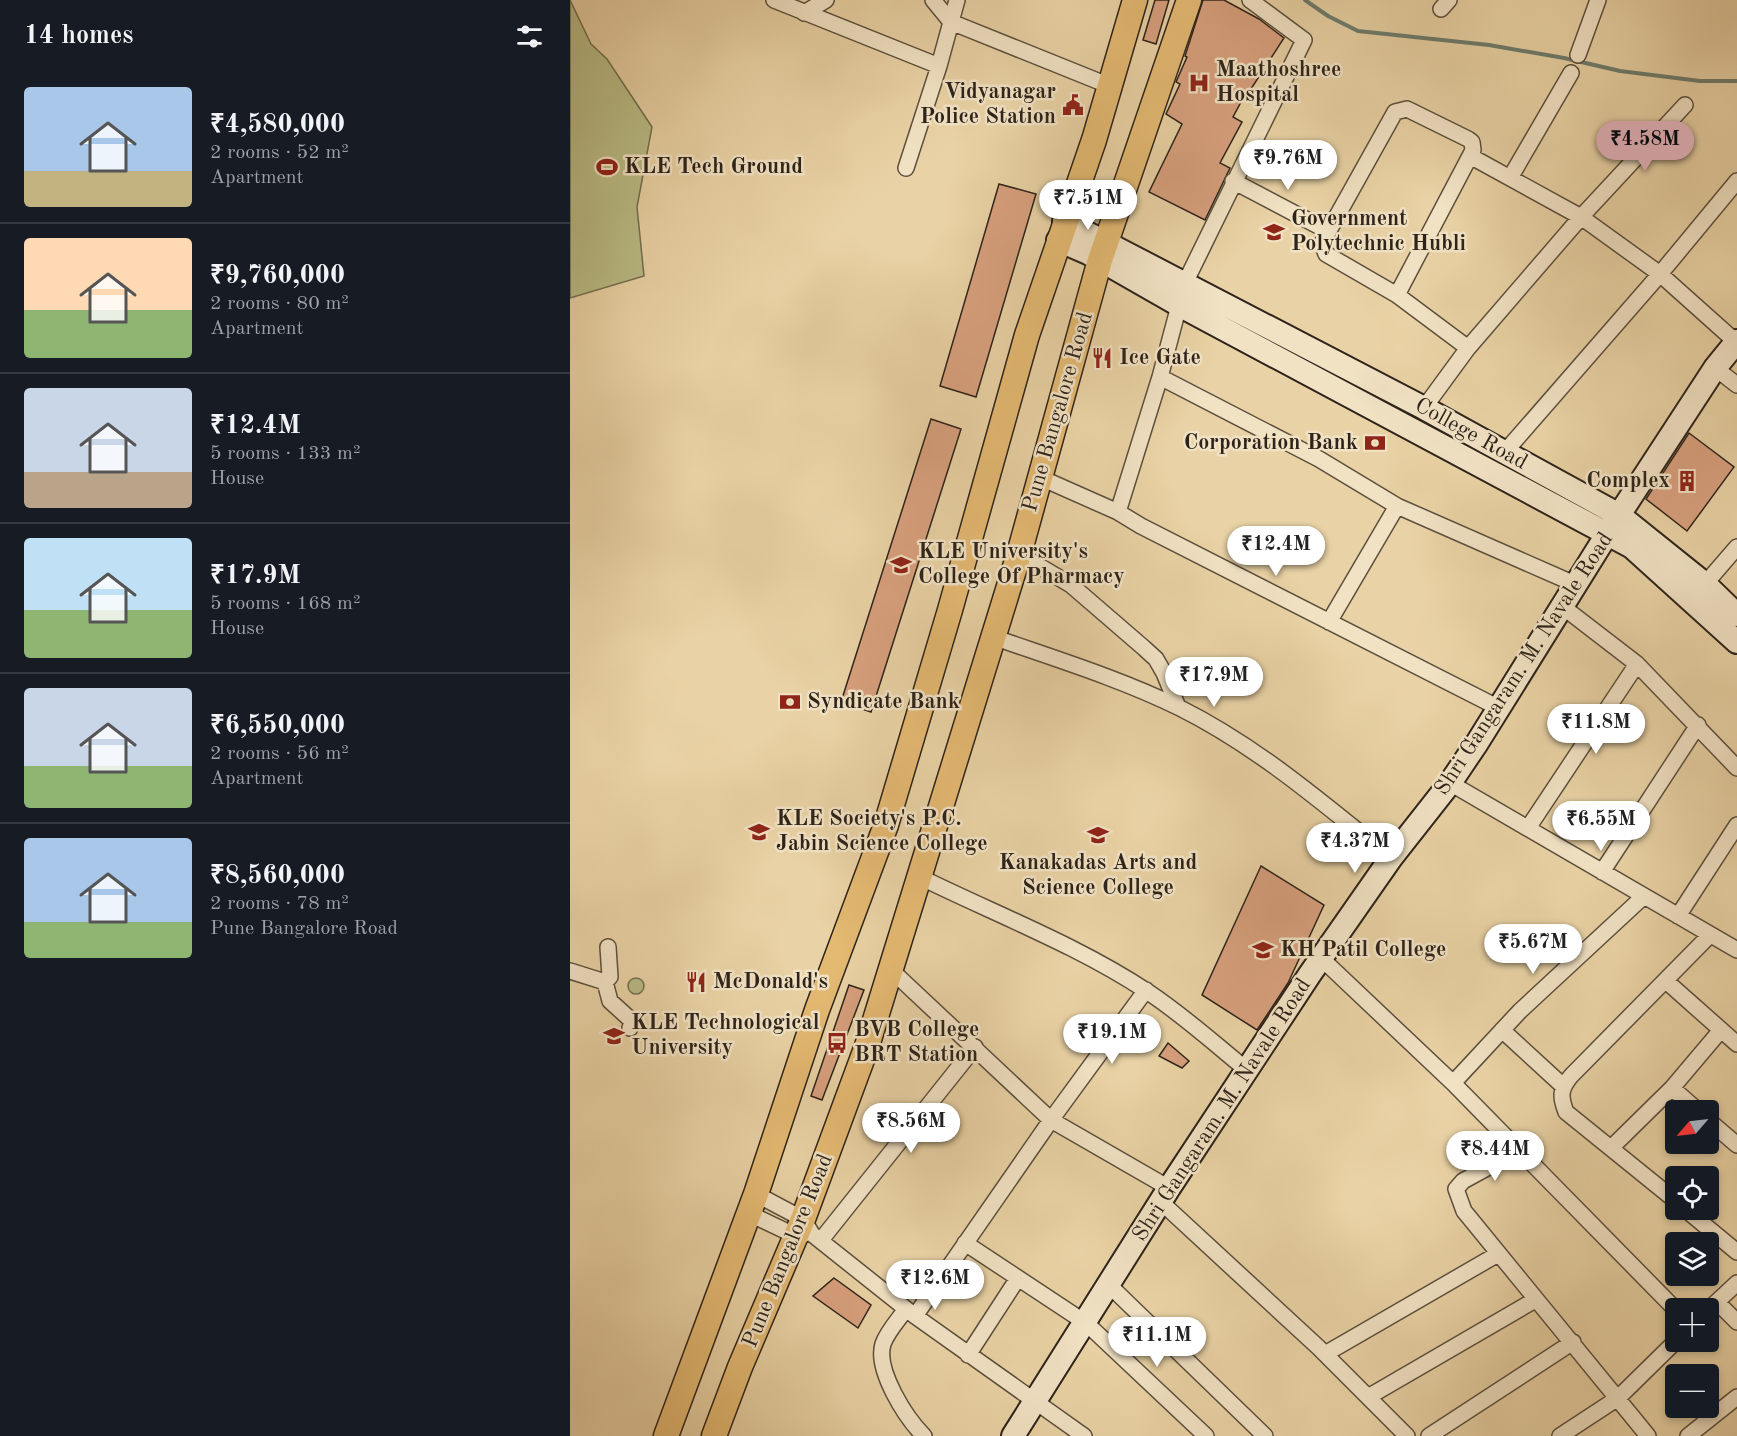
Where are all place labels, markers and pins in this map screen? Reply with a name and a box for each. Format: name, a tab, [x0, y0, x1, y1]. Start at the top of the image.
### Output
place label: Maathoshree Hospital	[1216, 59, 1341, 106]
hospital icon: Maathoshree Hospital	[1187, 71, 1211, 95]
place label: Vidyanagar Police Station	[920, 81, 1056, 128]
public building icon: Vidyanagar Police Station	[1061, 93, 1085, 117]
pin: ₹4.58M	[1596, 121, 1694, 172]
pin: ₹9.76M	[1239, 140, 1337, 191]
sports icon: KLE Tech Ground	[595, 155, 619, 179]
place label: KLE Tech Ground	[624, 156, 803, 178]
pin: ₹7.51M	[1039, 180, 1137, 231]
place label: Government Polytechnic Hubli	[1291, 208, 1466, 255]
school or university icon: Government Polytechnic Hubli	[1262, 220, 1286, 244]
restaurant icon: Ice Gate	[1090, 346, 1114, 370]
place label: Ice Gate	[1119, 347, 1201, 369]
bank icon: Corporation Bank	[1363, 431, 1387, 455]
place label: Corporation Bank	[1184, 432, 1358, 454]
building icon: Complex	[1675, 469, 1699, 493]
place label: Complex	[1586, 470, 1670, 492]
pin: ₹12.4M	[1227, 526, 1325, 577]
place label: KLE University's College Of Pharmacy	[918, 541, 1125, 588]
school or university icon: KLE University's College Of Pharmacy	[889, 553, 913, 577]
pin: ₹17.9M	[1165, 657, 1263, 708]
bank icon: Syndicate Bank	[778, 690, 802, 714]
place label: Syndicate Bank	[807, 691, 960, 713]
pin: ₹11.8M	[1547, 704, 1645, 755]
pin: ₹6.55M	[1552, 801, 1650, 852]
place label: KLE Society's P.C. Jabin Science College	[776, 808, 988, 855]
school or university icon: KLE Society's P.C. Jabin Science College	[747, 820, 771, 844]
school or university icon: Kanakadas Arts and Science College	[1086, 823, 1110, 847]
pin: ₹4.37M	[1306, 823, 1404, 874]
place label: Kanakadas Arts and Science College	[999, 852, 1197, 899]
pin: ₹5.67M	[1484, 924, 1582, 975]
school or university icon: KH Patil College	[1251, 938, 1275, 962]
place label: KH Patil College	[1280, 939, 1446, 961]
restaurant icon: McDonald's	[684, 970, 708, 994]
place label: McDonald's	[713, 971, 828, 993]
place label: KLE Technological University	[631, 1012, 820, 1059]
pin: ₹19.1M	[1063, 1014, 1161, 1065]
place label: BVB College BRT Station	[854, 1019, 979, 1066]
school or university icon: KLE Technological University	[602, 1024, 626, 1048]
bus stop icon: BVB College BRT Station	[825, 1031, 849, 1055]
pin: ₹8.56M	[862, 1103, 960, 1154]
pin: ₹8.44M	[1446, 1131, 1544, 1182]
pin: ₹12.6M	[886, 1260, 984, 1311]
pin: ₹11.1M	[1108, 1317, 1206, 1368]

